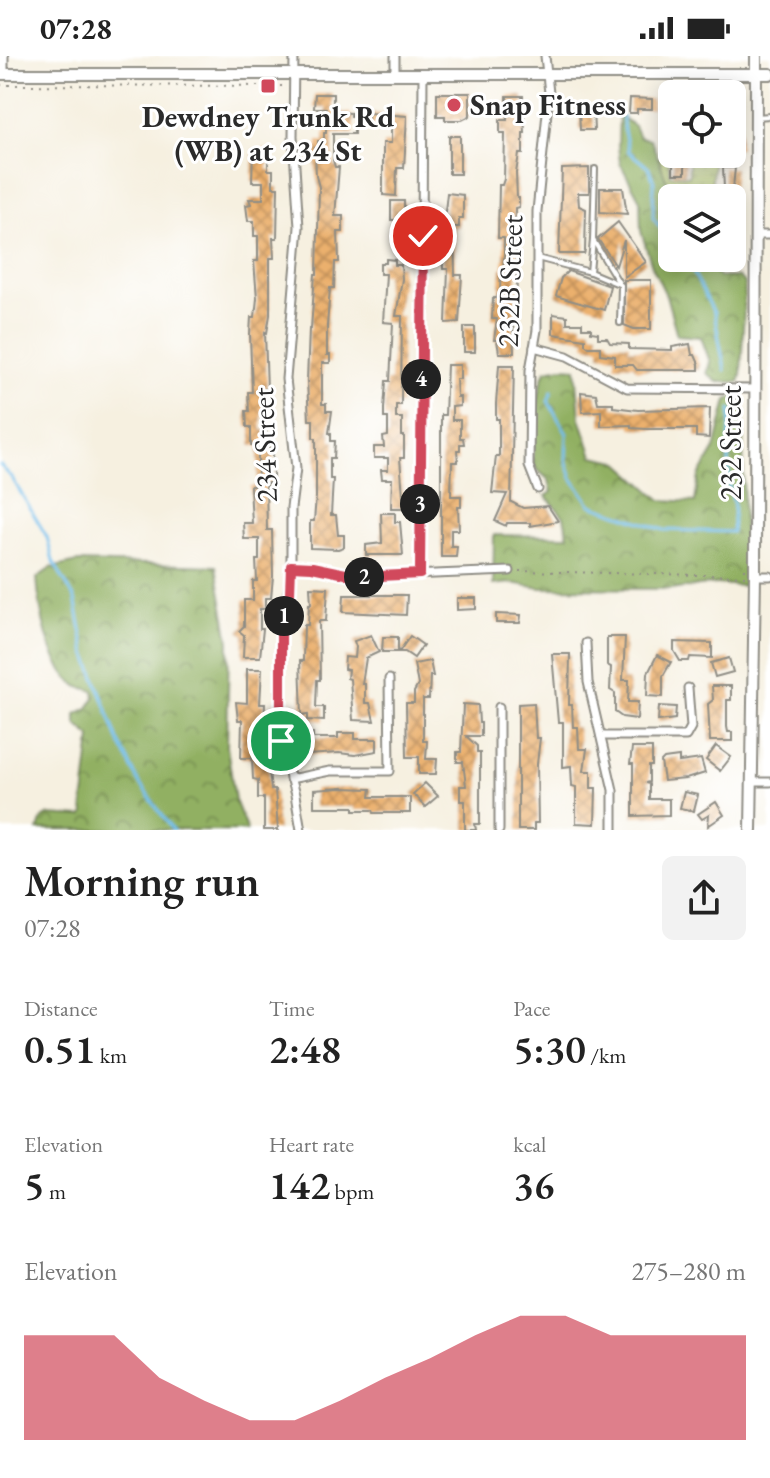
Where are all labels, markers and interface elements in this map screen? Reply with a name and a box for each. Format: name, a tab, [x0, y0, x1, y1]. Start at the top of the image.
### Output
text: 07:28	[40, 9, 112, 48]
marker: Dewdney Trunk Rd (WB) at 234 St	[259, 77, 277, 95]
map controls	[658, 80, 746, 272]
button: locate	[658, 80, 746, 168]
place label: Snap Fitness	[470, 85, 626, 124]
marker: Snap Fitness	[445, 96, 463, 114]
place label: Dewdney Trunk Rd (WB) at 234 St	[142, 97, 395, 170]
button: layers	[658, 184, 746, 272]
pin	[389, 202, 457, 270]
street label: 232B Street	[488, 213, 531, 348]
icon: check	[401, 214, 445, 258]
pin: 4	[401, 359, 441, 399]
text: 4	[415, 364, 427, 393]
street label: 232 Street	[711, 385, 750, 501]
street label: 234 Street	[243, 386, 286, 503]
pin: 3	[400, 484, 440, 524]
text: 3	[414, 489, 426, 518]
pin: 2	[344, 557, 384, 597]
text: 2	[358, 562, 370, 591]
pin: 1	[264, 596, 304, 636]
text: 1	[278, 601, 290, 630]
pin	[247, 707, 315, 775]
icon: arrive	[259, 719, 303, 763]
text: Morning run	[24, 852, 260, 909]
button: share	[662, 856, 746, 940]
text: 07:28	[24, 911, 80, 945]
text: Distance	[24, 994, 97, 1023]
text: Time	[269, 994, 314, 1023]
text: Pace	[513, 994, 550, 1023]
text: 0.51	[24, 1023, 95, 1075]
text: 2:48	[269, 1023, 341, 1075]
text: 5:30	[513, 1023, 586, 1075]
text: km	[95, 1041, 127, 1070]
text: /km	[586, 1041, 626, 1070]
text: Elevation	[24, 1130, 103, 1159]
text: Heart rate	[269, 1130, 354, 1159]
text: kcal	[513, 1130, 546, 1159]
text: 5	[24, 1159, 45, 1211]
text: 142	[269, 1159, 330, 1211]
text: 36	[513, 1159, 554, 1211]
text: m	[45, 1177, 66, 1206]
text: bpm	[330, 1177, 374, 1206]
text: Elevation	[24, 1254, 118, 1288]
text: 275–280 m	[631, 1254, 746, 1288]

